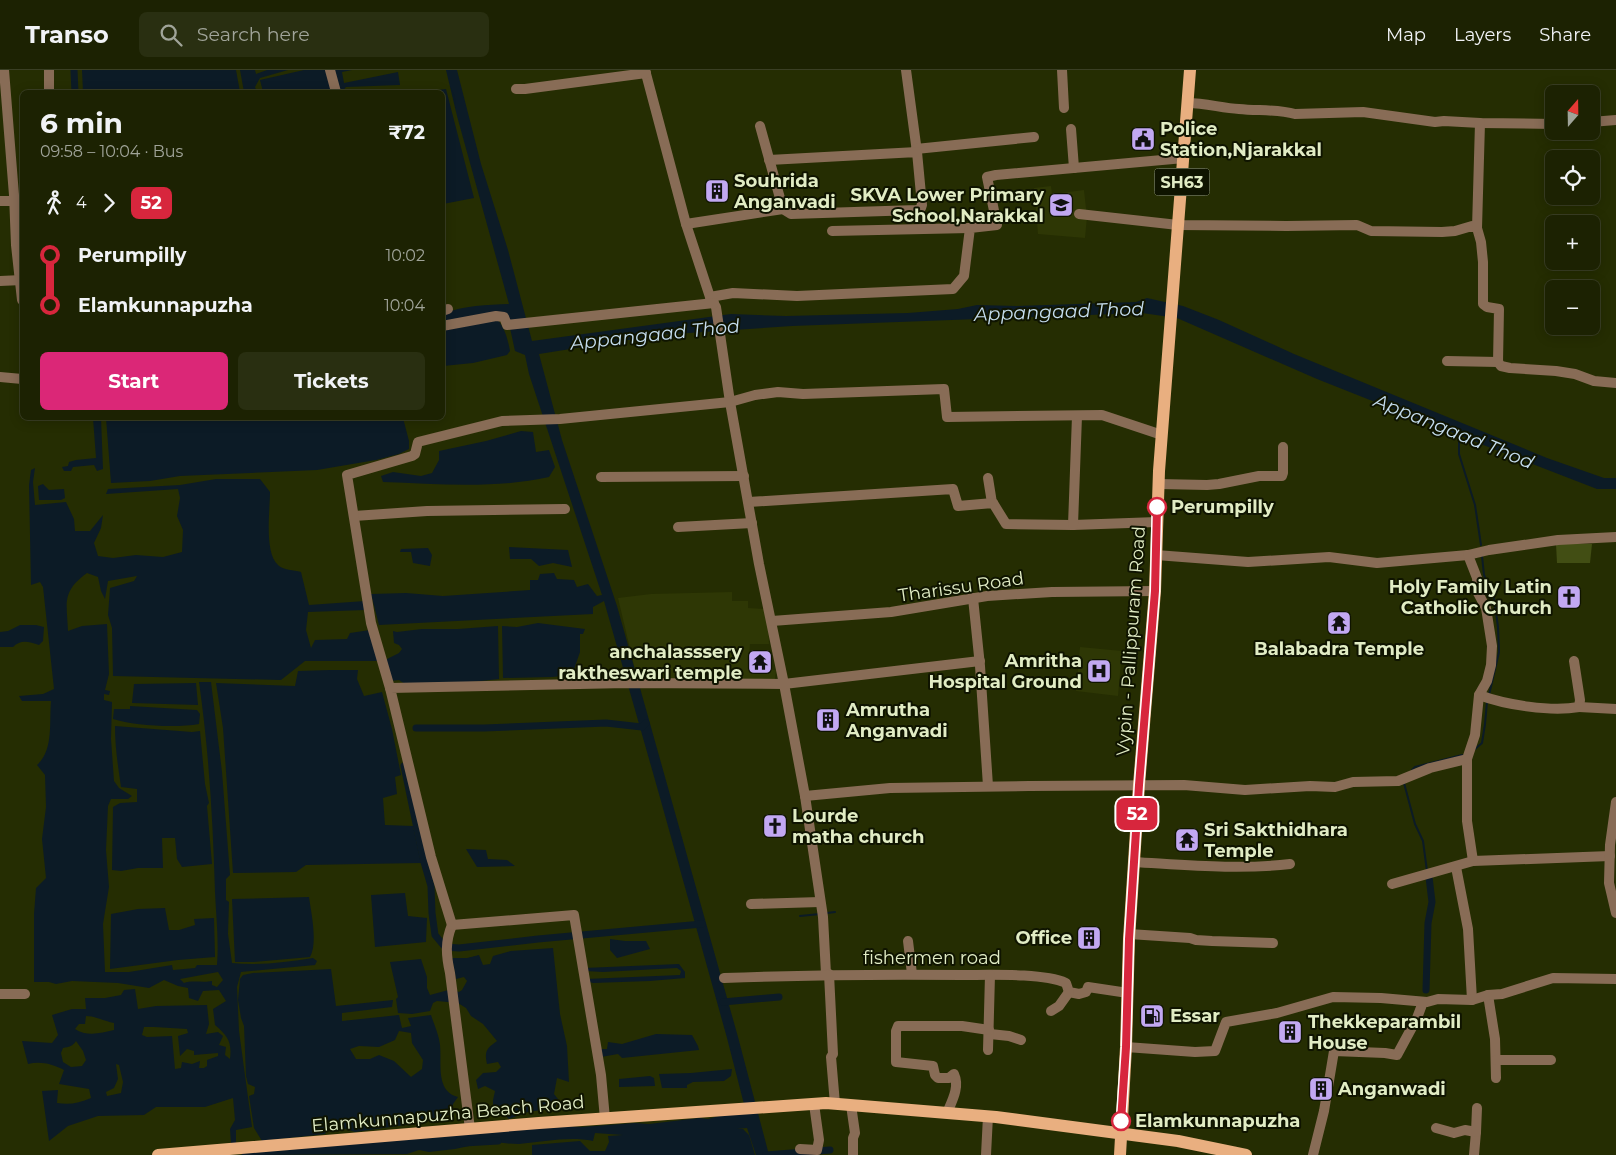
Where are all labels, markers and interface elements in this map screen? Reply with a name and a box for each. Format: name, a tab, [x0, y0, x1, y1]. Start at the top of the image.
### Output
search box	[139, 12, 489, 57]
text: Transo	[25, 20, 109, 49]
icon: search	[157, 21, 185, 49]
text: Search here	[197, 23, 310, 46]
text: Map	[1386, 24, 1426, 46]
text: Layers	[1454, 24, 1511, 46]
text: Share	[1539, 24, 1591, 46]
north arrow	[1545, 85, 1600, 140]
map controls	[1545, 85, 1600, 335]
text: 6 min	[40, 106, 123, 140]
place label: Police Station,Njarakkal	[1160, 118, 1322, 161]
text: ₹72	[388, 121, 425, 144]
public building icon: Police Station,Njarakkal	[1130, 126, 1156, 152]
text: 09:58 – 10:04 · Bus	[40, 142, 183, 161]
button: locate	[1545, 150, 1600, 205]
road number: SH63	[1154, 168, 1210, 195]
place label: Souhrida Anganvadi	[733, 170, 836, 213]
building icon: Souhrida Anganvadi	[704, 178, 730, 204]
place label: SKVA Lower Primary School,Narakkal	[851, 184, 1044, 227]
icon: walk	[40, 189, 68, 217]
icon: forward	[95, 189, 123, 217]
text: 52	[141, 192, 162, 214]
school or university icon: SKVA Lower Primary School,Narakkal	[1048, 192, 1074, 218]
text: 4	[76, 193, 87, 212]
button: +	[1545, 215, 1600, 270]
text: Perumpilly	[78, 244, 187, 267]
text: 10:02	[386, 246, 425, 265]
button: −	[1545, 280, 1600, 335]
text: Elamkunnapuzha	[78, 294, 253, 317]
text: 10:04	[384, 296, 425, 315]
water label: Appangaad Thod	[973, 297, 1145, 326]
water label: Appangaad Thod	[568, 314, 741, 355]
button: Start	[40, 352, 228, 410]
button: Tickets	[238, 352, 425, 410]
water label: Appangaad Thod	[1370, 389, 1537, 474]
place label: Perumpilly	[1171, 496, 1274, 518]
marker: Perumpilly	[1147, 497, 1167, 517]
street label: Vypin - Pallippuram Road	[1112, 525, 1150, 757]
street label: Tharissu Road	[897, 567, 1025, 607]
place label: Holy Family Latin Catholic Church	[1389, 576, 1552, 619]
church icon: Holy Family Latin Catholic Church	[1556, 584, 1582, 610]
temple icon: Balabadra Temple	[1326, 610, 1352, 636]
place label: Balabadra Temple	[1254, 638, 1424, 660]
place label: anchalasssery raktheswari temple	[558, 641, 742, 684]
temple icon: anchalasssery raktheswari temple	[747, 649, 773, 675]
place label: Amritha Hospital Ground	[929, 650, 1082, 693]
hospital icon: Amritha Hospital Ground	[1086, 658, 1112, 684]
place label: Amrutha Anganvadi	[845, 699, 948, 742]
building icon: Amrutha Anganvadi	[815, 707, 841, 733]
line badge: 52	[1114, 798, 1160, 830]
text: 52	[1126, 803, 1148, 825]
place label: Lourde matha church	[792, 805, 924, 848]
church icon: Lourde matha church	[762, 813, 788, 839]
place label: Sri Sakthidhara Temple	[1204, 819, 1348, 862]
temple icon: Sri Sakthidhara Temple	[1174, 827, 1200, 853]
building icon: Office	[1076, 925, 1102, 951]
place label: Office	[1016, 927, 1072, 949]
street label: fishermen road	[863, 947, 1001, 969]
fuel station icon: Essar	[1139, 1003, 1165, 1029]
place label: Essar	[1170, 1005, 1220, 1027]
place label: Thekkeparambil House	[1308, 1011, 1461, 1054]
building icon: Thekkeparambil House	[1277, 1019, 1303, 1045]
building icon: Anganwadi	[1308, 1076, 1334, 1102]
place label: Anganwadi	[1337, 1078, 1446, 1100]
street label: Elamkunnapuzha Beach Road	[311, 1091, 585, 1137]
place label: Elamkunnapuzha	[1135, 1110, 1300, 1132]
marker: Elamkunnapuzha	[1111, 1111, 1131, 1131]

